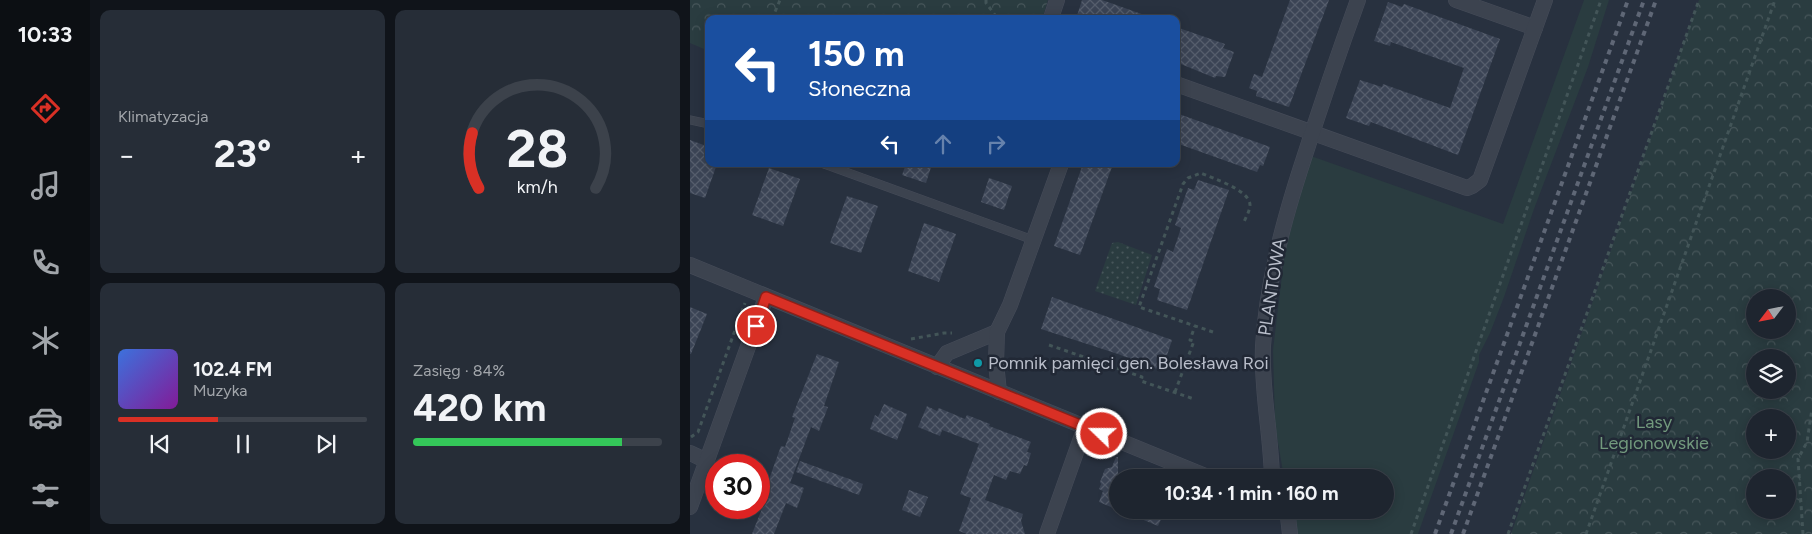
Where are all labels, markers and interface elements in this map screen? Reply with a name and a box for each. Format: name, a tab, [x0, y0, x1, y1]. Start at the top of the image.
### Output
text: 10:33	[18, 21, 72, 48]
text: 150 m	[808, 33, 905, 75]
icon: left	[725, 35, 790, 100]
text: Słoneczna	[808, 75, 911, 102]
icon: directions	[28, 91, 63, 126]
text: Klimatyzacja	[118, 107, 208, 126]
text: 28	[507, 118, 568, 180]
icon: left	[876, 130, 904, 158]
icon: ahead	[929, 130, 957, 158]
icon: right	[982, 130, 1010, 158]
text: 23°	[214, 131, 271, 177]
text: −	[118, 138, 135, 172]
text: +	[350, 138, 367, 172]
icon: music	[28, 168, 63, 203]
text: km/h	[517, 176, 558, 197]
street label: PLANTOWA	[1253, 237, 1291, 337]
icon: phone	[28, 245, 63, 280]
north arrow	[1746, 289, 1796, 339]
map controls	[1746, 289, 1796, 519]
pin	[735, 305, 777, 347]
icon: arrive	[742, 312, 770, 340]
icon: climate	[28, 323, 63, 358]
button: layers	[1746, 349, 1796, 399]
place label: Pomnik pamięci gen. Bolesława Roi	[988, 352, 1269, 374]
marker: Pomnik pamięci gen. Bolesława Roi	[972, 357, 984, 369]
text: 102.4 FM	[193, 358, 272, 381]
text: Zasięg · 84%	[413, 361, 505, 380]
text: Muzyka	[193, 381, 247, 400]
text: 420 km	[413, 385, 546, 431]
icon: car	[28, 400, 63, 435]
position arrow	[1075, 407, 1127, 459]
button: +	[1746, 409, 1796, 459]
park label: Lasy Legionowskie	[1599, 411, 1709, 454]
icon: previous	[146, 430, 174, 458]
icon: pause	[229, 430, 257, 458]
icon: next	[312, 430, 340, 458]
speed limit sign: 30	[705, 454, 770, 519]
button: −	[1746, 469, 1796, 519]
icon: filters	[28, 478, 63, 513]
text: 10:34 · 1 min · 160 m	[1165, 482, 1338, 505]

